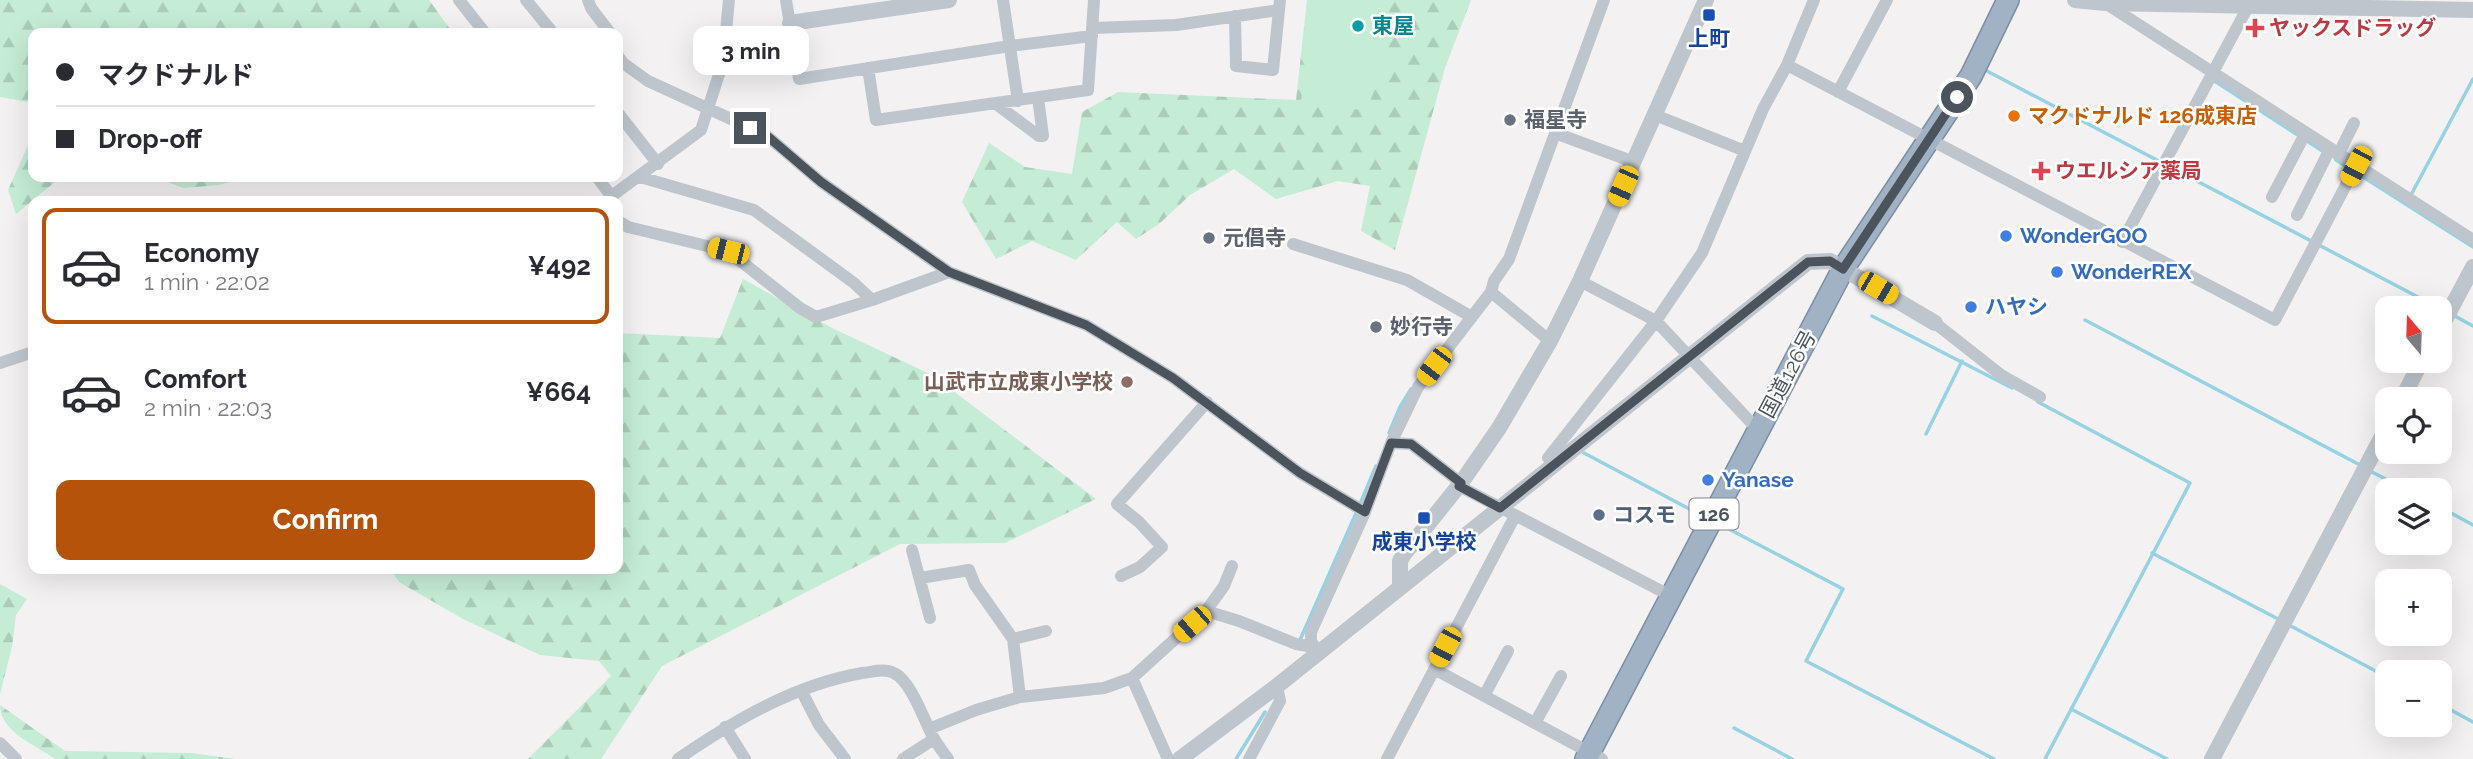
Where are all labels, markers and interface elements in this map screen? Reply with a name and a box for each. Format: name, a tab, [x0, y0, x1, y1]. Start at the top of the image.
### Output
marker: 上町	[1701, 7, 1717, 23]
place label: 東屋	[1372, 13, 1414, 38]
place label: ヤックスドラッグ	[2269, 15, 2436, 40]
marker: 東屋	[1350, 18, 1366, 34]
marker: ヤックスドラッグ	[2247, 20, 2263, 36]
callout: 3 min	[692, 26, 808, 76]
place label: 上町	[1688, 26, 1730, 51]
text: 3 min	[721, 37, 781, 64]
text: マクドナルド	[98, 60, 254, 90]
route start	[1941, 81, 1973, 113]
place label: マクドナルド 126成東店	[2028, 103, 2257, 128]
place label: 福星寺	[1524, 107, 1587, 132]
marker: マクドナルド 126成東店	[2006, 108, 2022, 124]
route end	[734, 112, 766, 144]
marker: 福星寺	[1502, 112, 1518, 128]
text: Drop-off	[98, 124, 202, 154]
car	[2337, 143, 2376, 189]
place label: ウエルシア薬局	[2055, 158, 2202, 183]
car	[1605, 163, 1642, 209]
marker: ウエルシア薬局	[2033, 163, 2049, 179]
place label: WonderGOO	[2020, 223, 2147, 248]
place label: 元倡寺	[1223, 225, 1286, 250]
marker: WonderGOO	[1998, 228, 2014, 244]
marker: 元倡寺	[1201, 230, 1217, 246]
icon: car	[60, 235, 123, 298]
car	[706, 236, 751, 266]
text: Economy	[144, 238, 259, 268]
text: ¥492	[528, 251, 591, 281]
place label: WonderREX	[2071, 259, 2192, 284]
marker: WonderREX	[2049, 264, 2065, 280]
text: 1 min · 22:02	[144, 268, 270, 295]
car	[1855, 268, 1902, 308]
place label: ハヤシ	[1985, 294, 2048, 319]
north arrow	[2375, 296, 2452, 373]
map controls	[2375, 296, 2452, 737]
marker: ハヤシ	[1963, 299, 1979, 315]
place label: 妙行寺	[1390, 314, 1453, 339]
marker: 妙行寺	[1368, 319, 1384, 335]
street label: 国道126号	[1754, 326, 1821, 422]
car	[1413, 343, 1456, 389]
icon: car	[60, 361, 123, 424]
text: Comfort	[144, 364, 247, 394]
place label: 山武市立成東小学校	[924, 369, 1113, 394]
marker: 山武市立成東小学校	[1119, 374, 1135, 390]
text: ¥664	[526, 377, 591, 407]
button: locate	[2375, 387, 2452, 464]
text: 2 min · 22:03	[144, 394, 272, 421]
place label: Yanase	[1722, 467, 1794, 492]
marker: Yanase	[1700, 472, 1716, 488]
button: layers	[2375, 478, 2452, 555]
button: Confirm	[56, 480, 595, 560]
road number: 126	[1690, 499, 1738, 530]
place label: コスモ	[1613, 502, 1676, 527]
marker: コスモ	[1591, 507, 1607, 523]
marker: 成東小学校	[1416, 510, 1432, 526]
place label: 成東小学校	[1372, 529, 1477, 554]
button: +	[2375, 569, 2452, 646]
car	[1170, 602, 1215, 646]
car	[1426, 624, 1465, 670]
button: −	[2375, 660, 2452, 737]

